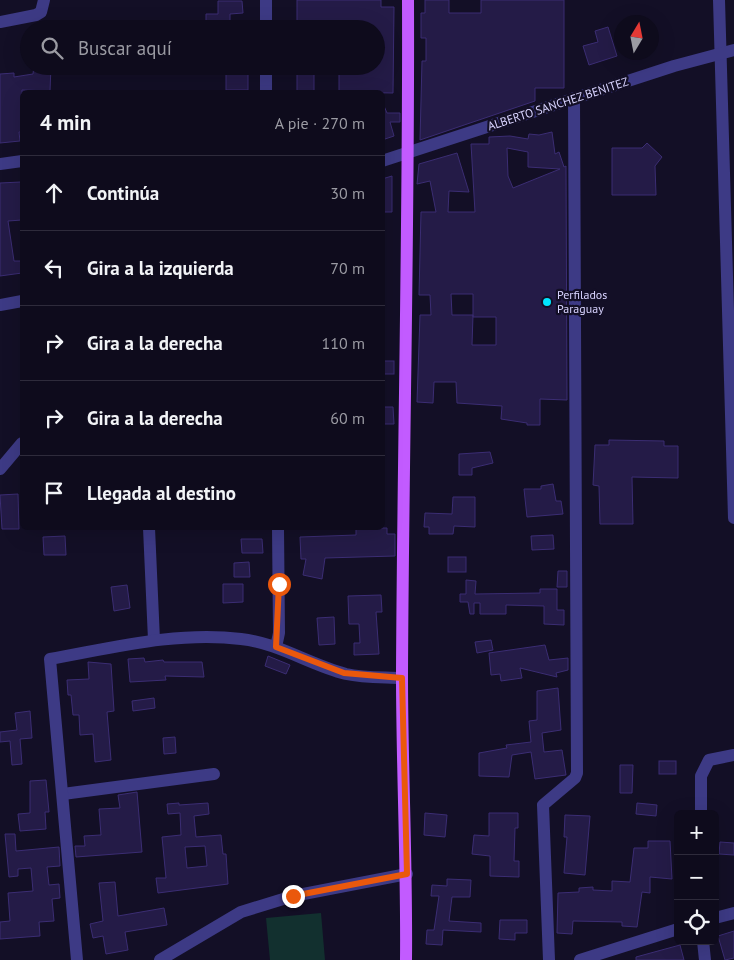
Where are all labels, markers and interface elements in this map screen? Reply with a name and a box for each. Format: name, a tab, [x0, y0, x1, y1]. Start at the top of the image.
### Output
north arrow	[614, 15, 659, 60]
search box	[20, 20, 385, 75]
icon: search	[38, 34, 66, 62]
text: Buscar aquí	[78, 36, 172, 60]
street label: ALBERTO SANCHEZ BENITEZ	[485, 73, 631, 133]
text: 4 min	[40, 109, 91, 136]
text: A pie · 270 m	[275, 113, 365, 133]
icon: ahead	[40, 179, 68, 207]
text: Continúa	[87, 181, 159, 205]
text: 30 m	[330, 183, 365, 203]
icon: left	[40, 254, 68, 282]
text: Gira a la izquierda	[87, 256, 234, 280]
text: 70 m	[330, 258, 365, 278]
place label: Perfilados Paraguay	[557, 287, 607, 316]
marker: Perfilados Paraguay	[541, 296, 553, 308]
icon: right	[40, 329, 68, 357]
text: Gira a la derecha	[87, 331, 223, 355]
text: 110 m	[322, 333, 365, 353]
icon: right	[40, 404, 68, 432]
text: Gira a la derecha	[87, 406, 223, 430]
text: 60 m	[330, 408, 365, 428]
icon: arrive	[40, 479, 68, 507]
text: Llegada al destino	[87, 481, 236, 505]
route start	[268, 573, 291, 596]
map controls	[674, 810, 719, 945]
button: +	[674, 810, 719, 855]
button: −	[674, 855, 719, 900]
route end	[282, 885, 305, 908]
button: locate	[674, 900, 719, 945]

